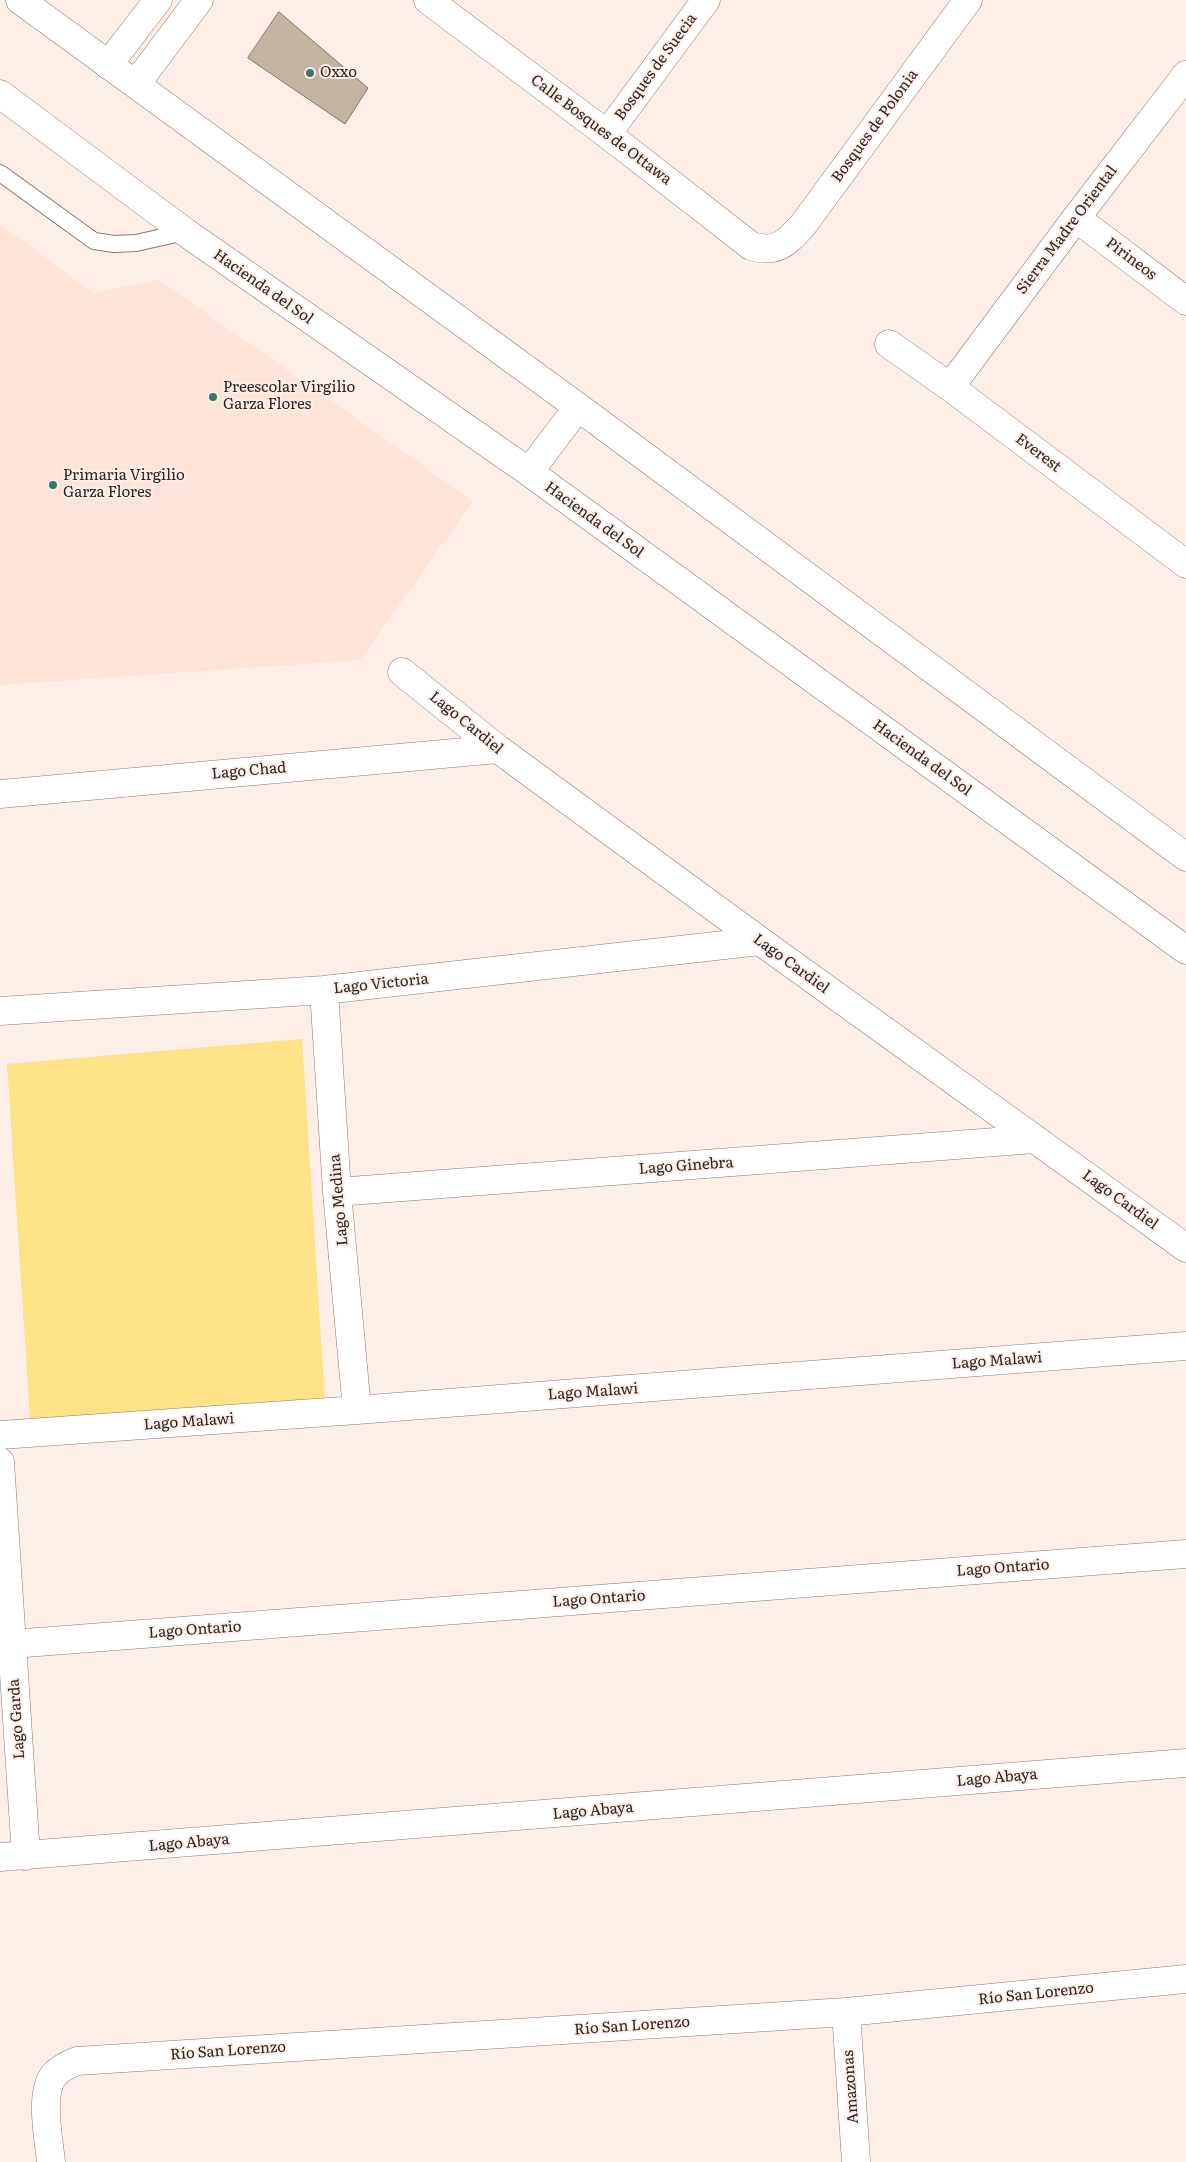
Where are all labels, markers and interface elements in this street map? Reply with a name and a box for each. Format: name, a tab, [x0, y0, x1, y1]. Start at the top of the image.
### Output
street label: Bosques de Suecia	[611, 10, 701, 124]
place label: Oxxo	[320, 64, 357, 82]
street label: Bosques de Polonia	[828, 66, 922, 186]
marker: Oxxo	[304, 67, 316, 79]
street label: Calle Bosques de Ottawa	[527, 71, 675, 189]
street label: Sierra Madre Oriental	[1013, 162, 1121, 298]
street label: Pirineos	[1102, 234, 1160, 284]
street label: Hacienda del Sol	[210, 246, 316, 328]
place label: Preescolar Virgilio Garza Flores	[223, 379, 355, 414]
marker: Preescolar Virgilio Garza Flores	[207, 391, 219, 403]
street label: Everest	[1012, 430, 1064, 476]
place label: Primaria Virgilio Garza Flores	[63, 467, 185, 502]
street label: Hacienda del Sol	[541, 478, 647, 562]
marker: Primaria Virgilio Garza Flores	[47, 479, 59, 491]
street label: Lago Cardiel	[426, 688, 506, 758]
street label: Hacienda del Sol	[869, 716, 975, 800]
street label: Lago Chad	[211, 759, 287, 783]
street label: Lago Cardiel	[750, 930, 832, 998]
street label: Lago Victoria	[333, 970, 429, 998]
street label: Lago Medina	[326, 1153, 352, 1247]
street label: Lago Ginebra	[638, 1154, 734, 1178]
street label: Lago Cardiel	[1079, 1166, 1161, 1234]
street label: Lago Malawi	[951, 1349, 1043, 1373]
street label: Lago Malawi	[547, 1380, 639, 1404]
street label: Lago Malawi	[143, 1410, 235, 1434]
street label: Lago Ontario	[956, 1556, 1050, 1580]
street label: Lago Ontario	[552, 1587, 646, 1611]
street label: Lago Ontario	[148, 1618, 242, 1642]
street label: Lago Garda	[5, 1678, 29, 1760]
street label: Lago Abaya	[956, 1766, 1038, 1790]
street label: Lago Abaya	[552, 1799, 634, 1823]
street label: Lago Abaya	[148, 1831, 230, 1855]
street label: Río San Lorenzo	[977, 1979, 1095, 2009]
street label: Río San Lorenzo	[573, 2013, 691, 2039]
street label: Río San Lorenzo	[169, 2038, 287, 2064]
street label: Amazonas	[839, 2049, 863, 2125]

